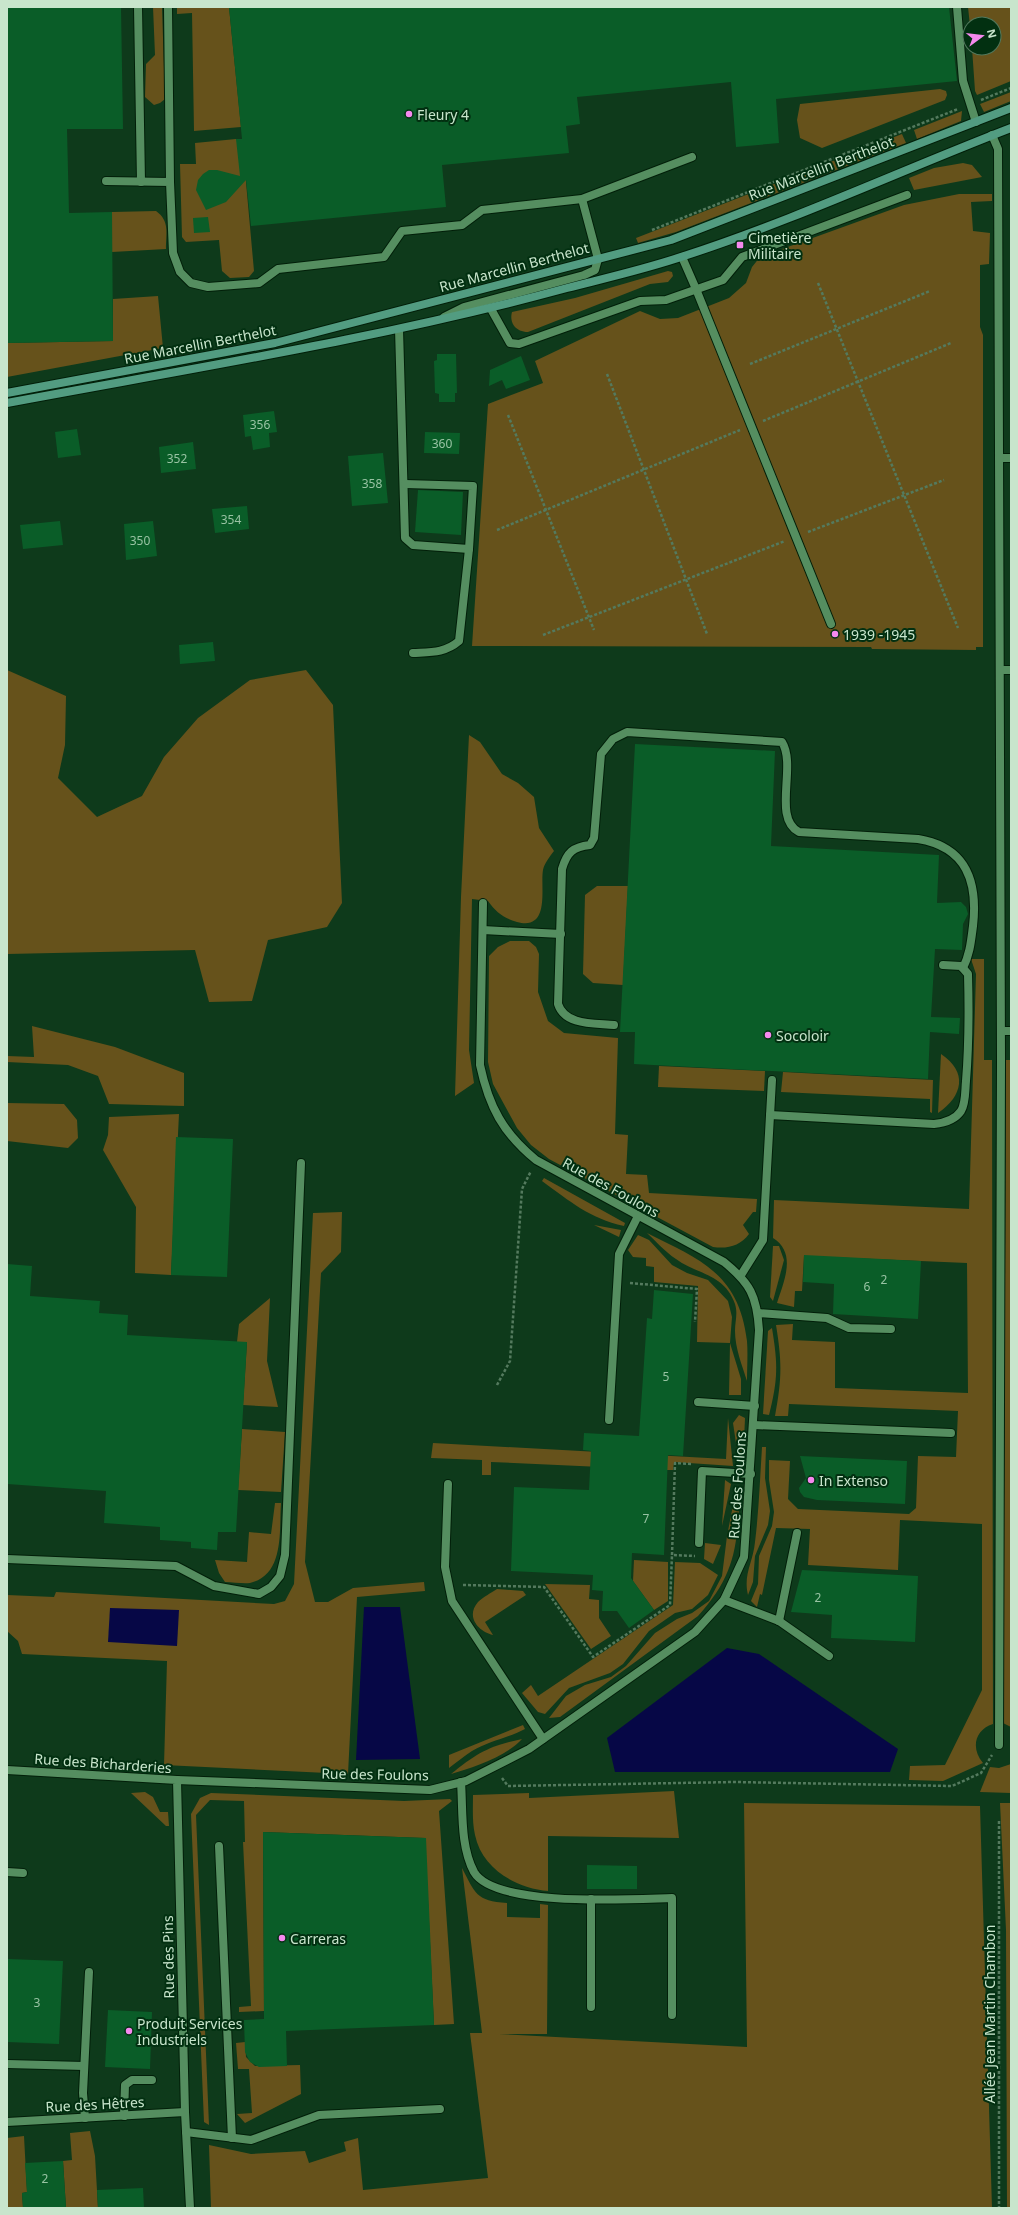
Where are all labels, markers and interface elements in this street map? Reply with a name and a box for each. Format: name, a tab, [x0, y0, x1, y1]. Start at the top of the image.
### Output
north arrow	[962, 16, 1002, 56]
text: N	[984, 27, 1001, 40]
place label: Fleury 4	[417, 105, 469, 124]
marker: Fleury 4	[404, 109, 414, 119]
street label: Rue Marcellin Berthelot	[746, 131, 896, 205]
place label: Cimetière Militaire	[748, 228, 812, 263]
street label: Rue Marcellin Berthelot	[437, 238, 591, 296]
marker: Cimetière Militaire	[735, 240, 745, 250]
street label: Rue Marcellin Berthelot	[122, 320, 278, 368]
house number: 356	[250, 416, 270, 433]
house number: 360	[432, 435, 452, 452]
house number: 352	[167, 450, 187, 467]
house number: 358	[362, 475, 382, 492]
house number: 354	[221, 511, 241, 528]
house number: 350	[130, 532, 150, 549]
place label: 1939 -1945	[843, 625, 915, 644]
marker: 1939 -1945	[830, 629, 840, 639]
place label: Socoloir	[776, 1026, 829, 1045]
marker: Socoloir	[763, 1030, 773, 1040]
street label: Rue des Foulons	[559, 1153, 663, 1222]
house number: 2	[881, 1271, 888, 1288]
house number: 6	[864, 1278, 871, 1295]
house number: 5	[663, 1368, 670, 1385]
street label: Rue des Foulons	[724, 1430, 750, 1539]
place label: In Extenso	[819, 1471, 888, 1490]
marker: In Extenso	[806, 1475, 816, 1485]
house number: 7	[643, 1510, 650, 1527]
house number: 2	[815, 1589, 822, 1606]
street label: Rue des Bicharderies	[34, 1749, 173, 1777]
street label: Rue des Foulons	[321, 1764, 429, 1784]
street label: Rue des Pins	[158, 1915, 178, 1999]
street label: Allée Jean Martin Chambon	[980, 1925, 999, 2103]
place label: Carreras	[290, 1929, 346, 1948]
marker: Carreras	[277, 1933, 287, 1943]
house number: 3	[34, 1994, 41, 2011]
place label: Produit Services Industriels	[137, 2014, 243, 2049]
marker: Produit Services Industriels	[124, 2026, 134, 2036]
street label: Rue des Hêtres	[45, 2092, 145, 2116]
house number: 2	[42, 2170, 49, 2187]

